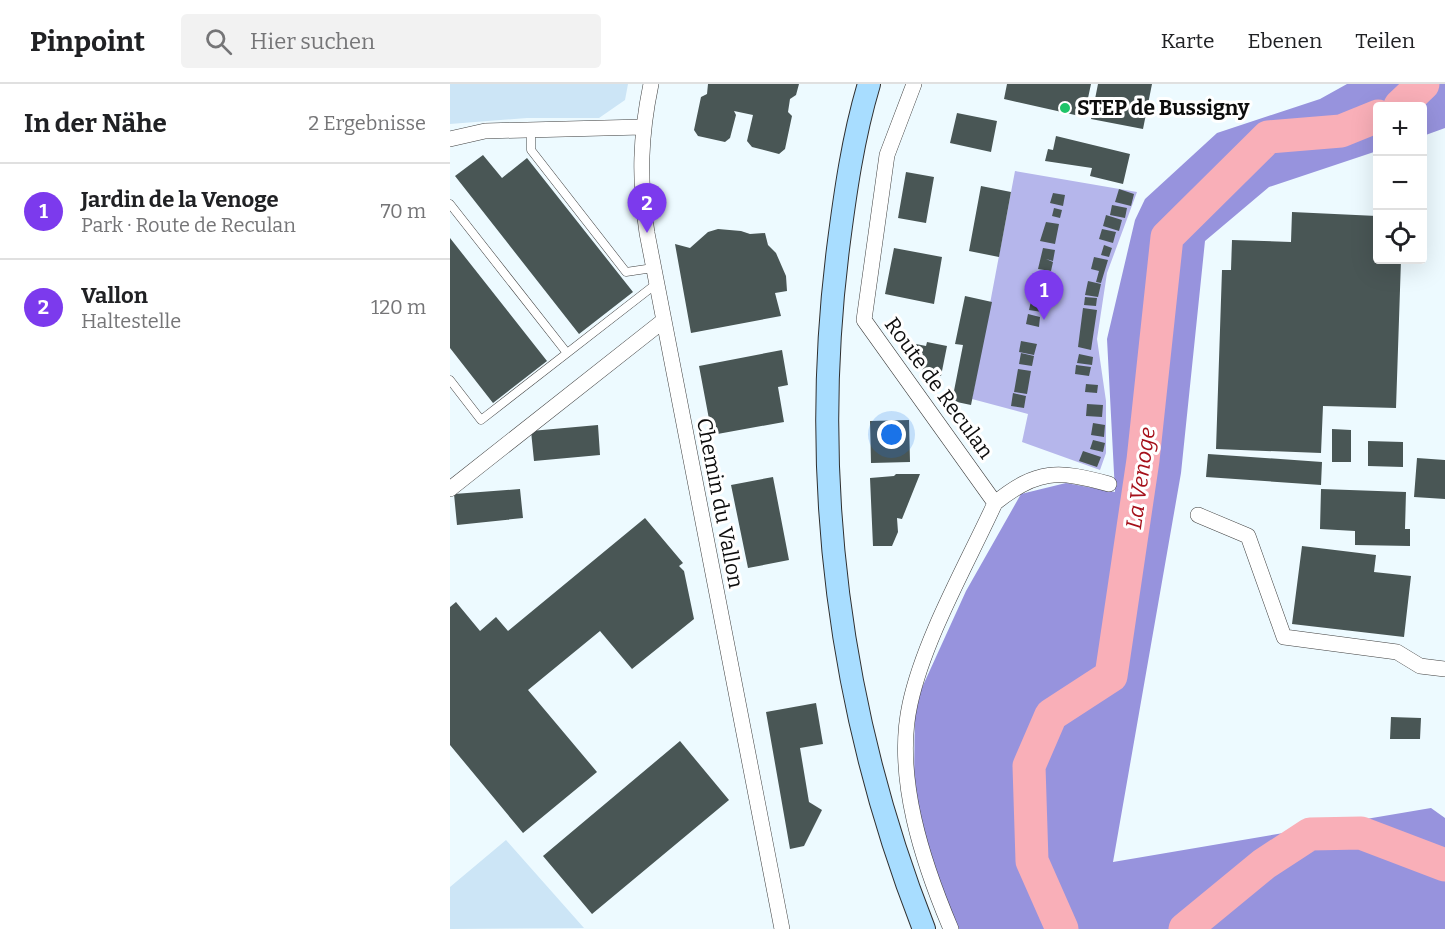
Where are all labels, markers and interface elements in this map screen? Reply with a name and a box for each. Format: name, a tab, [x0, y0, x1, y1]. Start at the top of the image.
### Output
search box	[181, 14, 601, 68]
text: Pinpoint	[30, 25, 145, 58]
icon: search	[202, 25, 235, 58]
text: Hier suchen	[250, 28, 375, 55]
text: Karte	[1161, 28, 1214, 54]
text: Ebenen	[1247, 28, 1322, 54]
text: Teilen	[1355, 28, 1415, 54]
place label: STEP de Bussigny	[1077, 95, 1250, 121]
marker: STEP de Bussigny	[1058, 101, 1072, 115]
map controls	[1373, 102, 1427, 264]
button: +	[1373, 102, 1427, 156]
text: In der Nähe	[24, 108, 167, 139]
text: 2 Ergebnisse	[308, 111, 426, 135]
button: −	[1373, 156, 1427, 210]
pin: 2	[628, 184, 666, 233]
text: Jardin de la Venoge	[81, 186, 279, 213]
text: 1	[39, 199, 48, 223]
text: 70 m	[380, 199, 426, 223]
button: locate	[1373, 210, 1427, 264]
text: Park · Route de Reculan	[81, 213, 296, 237]
pin: 1	[1024, 270, 1064, 320]
text: Vallon	[81, 282, 148, 309]
text: 2	[38, 295, 49, 319]
text: 120 m	[371, 295, 426, 319]
text: Haltestelle	[81, 309, 181, 333]
street label: Route de Reculan	[879, 312, 999, 464]
street label: Chemin du Vallon	[691, 416, 749, 590]
your location	[877, 420, 906, 449]
water label: La Venoge	[1120, 425, 1161, 531]

